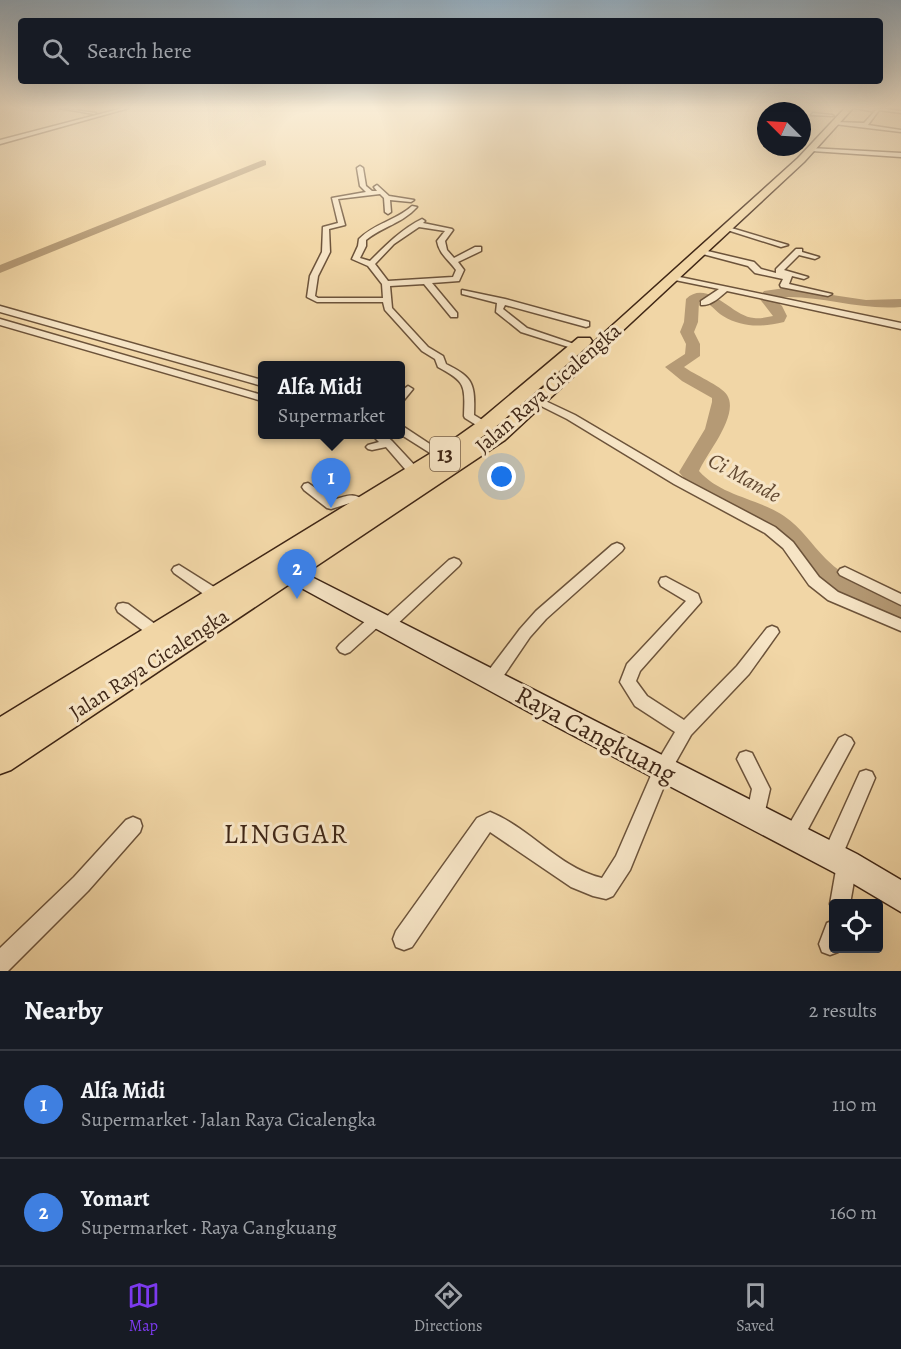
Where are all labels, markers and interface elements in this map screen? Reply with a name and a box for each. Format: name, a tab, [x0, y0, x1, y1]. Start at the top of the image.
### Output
search box	[18, 18, 883, 84]
icon: search	[39, 35, 72, 68]
text: Search here	[87, 36, 192, 66]
north arrow	[757, 102, 811, 156]
street label: Jalan Raya Cicalengka	[469, 317, 627, 459]
popup	[258, 361, 405, 439]
text: Alfa Midi	[278, 372, 362, 402]
text: Supermarket	[278, 402, 385, 429]
road number: 13	[430, 437, 460, 471]
water label: Ci Mande	[703, 446, 786, 510]
pin: 1	[312, 458, 350, 508]
your location	[487, 462, 516, 491]
pin: 2	[278, 550, 316, 599]
street label: Jalan Raya Cicalengka	[64, 602, 234, 726]
street label: Raya Cangkuang	[509, 677, 682, 792]
district label: LINGGAR	[223, 815, 349, 853]
map controls	[829, 899, 883, 953]
button: locate	[829, 899, 883, 953]
text: Nearby	[24, 993, 103, 1028]
text: 2 results	[809, 997, 877, 1024]
text: Alfa Midi	[81, 1076, 165, 1106]
text: 1	[40, 1091, 47, 1118]
text: 110 m	[832, 1091, 877, 1118]
text: Supermarket · Jalan Raya Cicalengka	[81, 1106, 376, 1133]
text: Yomart	[81, 1184, 150, 1214]
text: 2	[39, 1199, 48, 1226]
text: 160 m	[830, 1199, 877, 1226]
text: Supermarket · Raya Cangkuang	[81, 1214, 337, 1241]
tab: Map	[127, 1279, 160, 1337]
tab: Directions	[414, 1279, 482, 1337]
tab: Saved	[736, 1279, 774, 1337]

